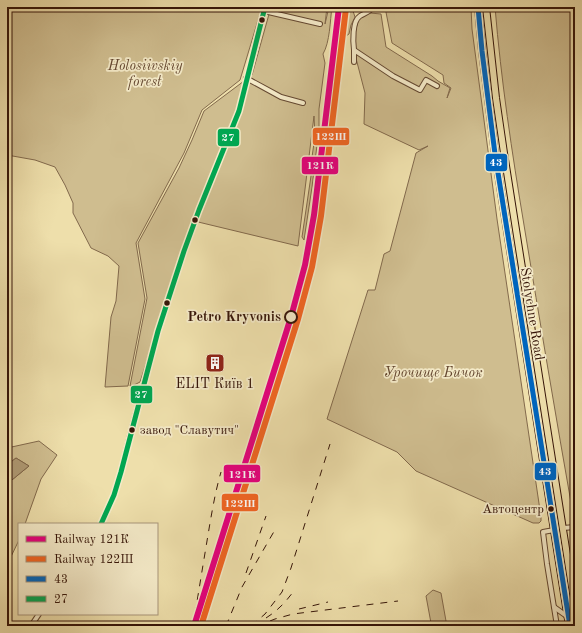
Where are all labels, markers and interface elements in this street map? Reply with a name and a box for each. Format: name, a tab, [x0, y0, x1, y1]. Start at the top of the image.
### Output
unlabelled marker	[257, 15, 267, 25]
park label: Holosiivskiy forest	[107, 59, 183, 90]
line badge: 122Ш	[312, 127, 350, 146]
line badge: 27	[217, 128, 240, 147]
text: 122Ш	[315, 132, 347, 143]
text: 27	[222, 133, 234, 144]
line badge: 43	[485, 153, 508, 172]
line badge: 121К	[301, 156, 339, 175]
text: 43	[490, 158, 502, 169]
text: 121К	[306, 161, 334, 172]
unlabelled marker	[190, 215, 200, 225]
street label: Stolychne Road	[518, 267, 546, 361]
unlabelled marker	[162, 298, 172, 308]
place label: Petro Kryvonis	[187, 310, 281, 324]
marker: Petro Kryvonis	[284, 310, 298, 324]
building icon: ELIT Київ 1	[204, 352, 226, 374]
park label: Урочище Бичок	[383, 366, 483, 381]
place label: ELIT Київ 1	[176, 377, 254, 391]
line badge: 27	[130, 385, 153, 404]
text: 27	[135, 390, 147, 401]
place label: завод "Славутич"	[140, 424, 239, 437]
marker: завод "Славутич"	[127, 425, 137, 435]
line badge: 43	[534, 462, 557, 481]
line badge: 121К	[223, 464, 261, 483]
text: 43	[539, 467, 551, 478]
text: 121К	[228, 470, 256, 481]
line badge: 122Ш	[221, 493, 259, 512]
text: 122Ш	[224, 499, 256, 510]
place label: Автоцентр	[482, 503, 544, 516]
marker: Автоцентр	[546, 504, 556, 514]
legend	[18, 523, 158, 615]
text: Railway 121К	[54, 534, 129, 546]
text: Railway 122Ш	[54, 554, 134, 566]
text: 43	[54, 574, 68, 586]
text: 27	[54, 594, 68, 606]

